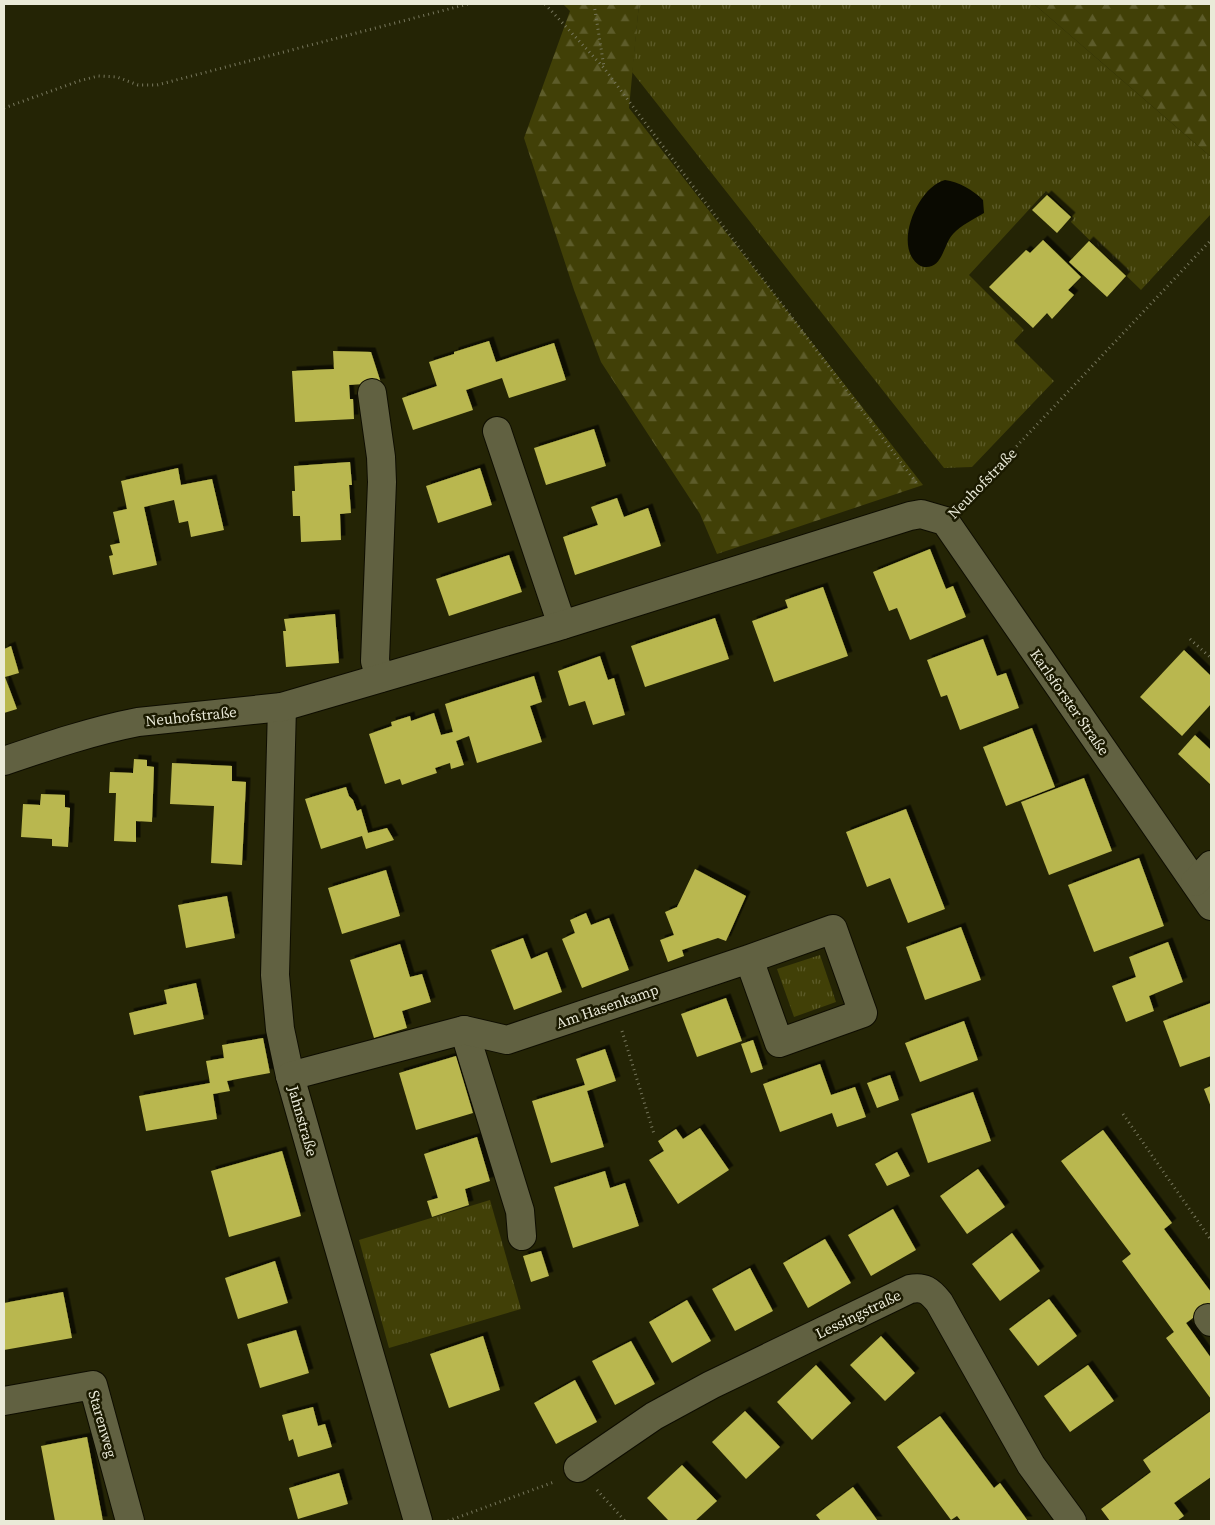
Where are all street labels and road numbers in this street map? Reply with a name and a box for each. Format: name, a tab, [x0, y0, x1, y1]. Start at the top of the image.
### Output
street label: Neuhofstraße	[943, 443, 1022, 523]
street label: Karlsforster Straße	[1025, 645, 1115, 760]
street label: Neuhofstraße	[144, 701, 238, 731]
street label: Am Hasenkamp	[553, 979, 661, 1033]
street label: Jahnstraße	[283, 1082, 323, 1159]
street label: Lessingstraße	[812, 1284, 905, 1344]
street label: Starenweg	[83, 1388, 123, 1460]

